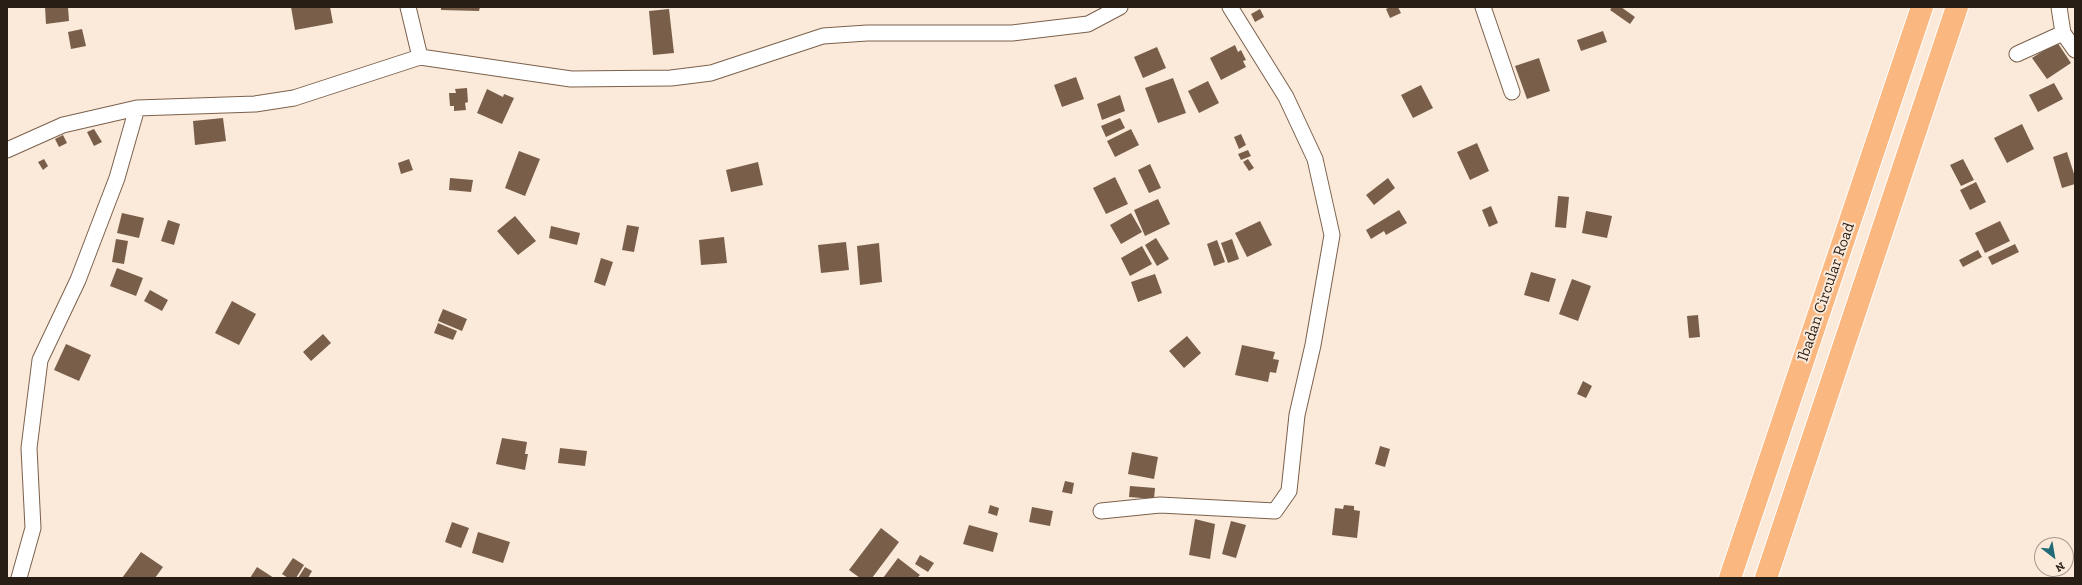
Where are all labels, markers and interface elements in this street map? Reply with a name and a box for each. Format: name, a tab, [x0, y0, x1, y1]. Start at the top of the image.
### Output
street label: Ibadan Circular Road	[1793, 220, 1859, 364]
north arrow	[2034, 537, 2074, 577]
text: N	[2053, 559, 2067, 575]

